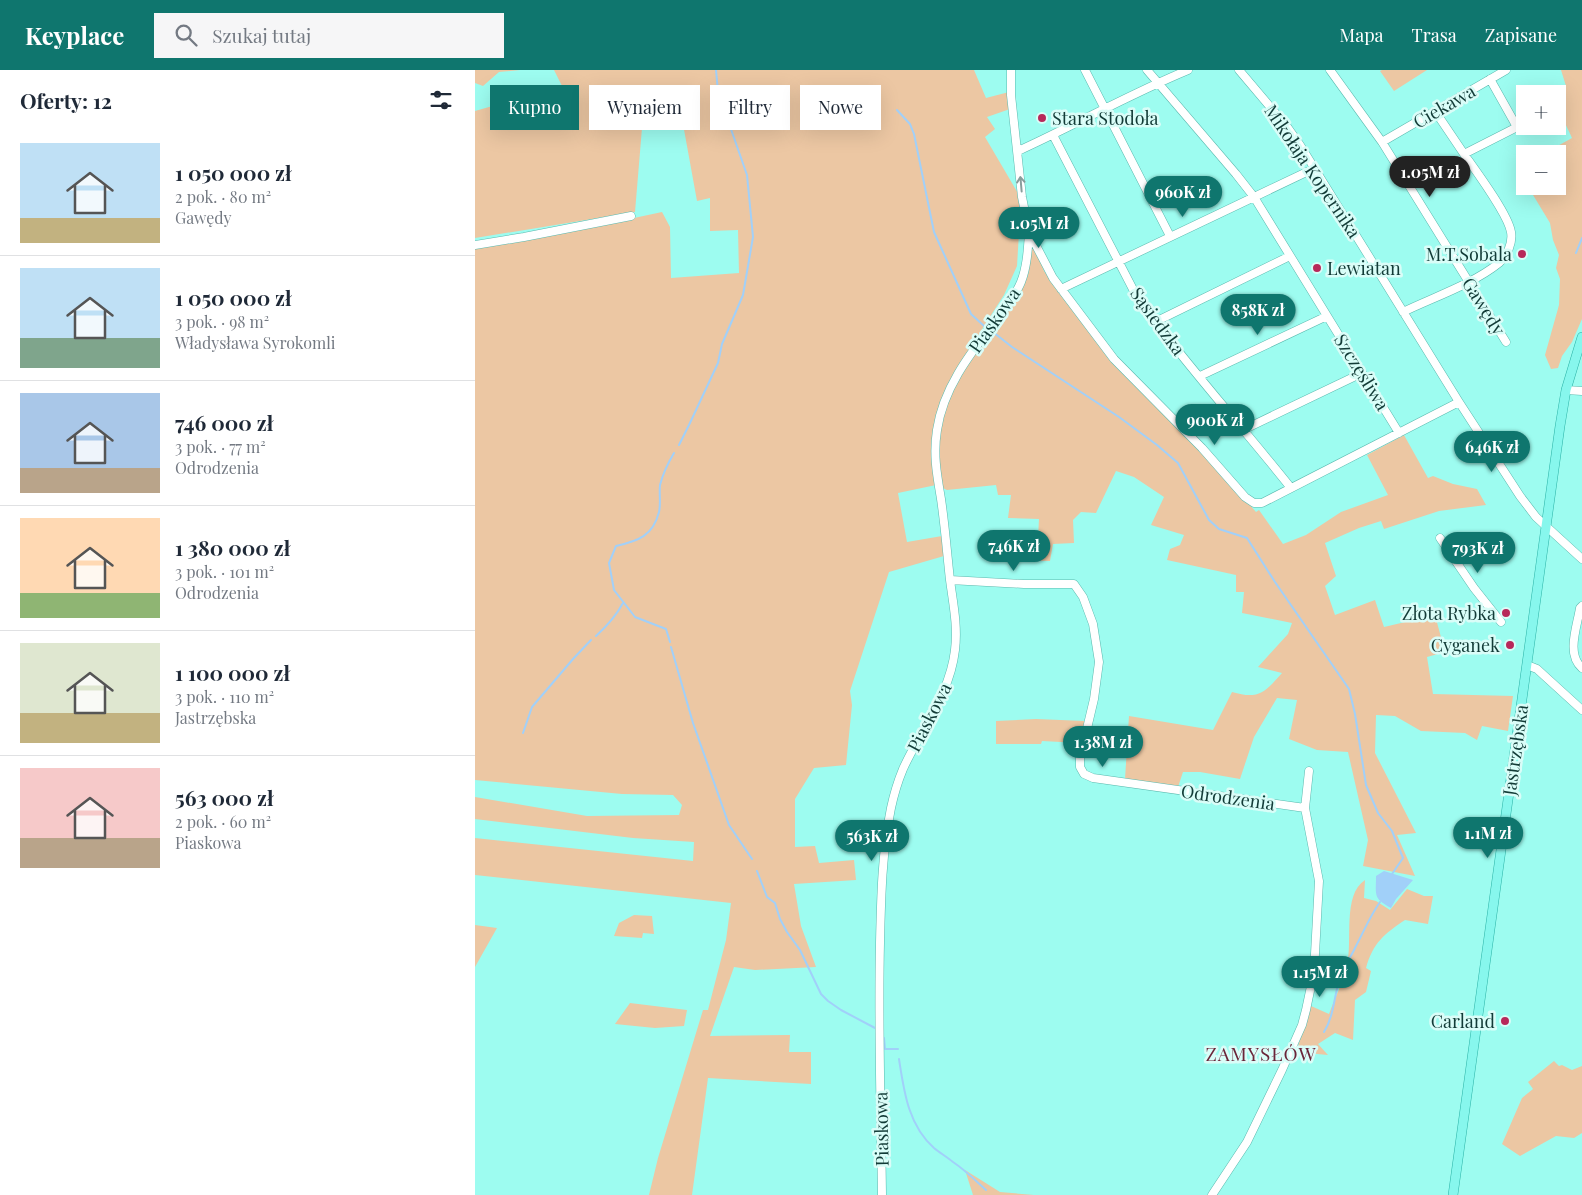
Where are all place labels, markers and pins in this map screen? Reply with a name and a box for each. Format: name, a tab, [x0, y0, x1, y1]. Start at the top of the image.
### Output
place label: Stara Stodoła	[1052, 106, 1159, 130]
marker: Stara Stodoła	[1036, 112, 1048, 124]
pin: 1.05M zł	[1378, 156, 1482, 198]
pin: 960K zł	[1137, 176, 1229, 218]
pin: 1.05M zł	[987, 206, 1091, 249]
place label: M.T.Sobala	[1426, 242, 1512, 266]
marker: M.T.Sobala	[1516, 248, 1528, 260]
place label: Lewiatan	[1327, 256, 1401, 280]
marker: Lewiatan	[1311, 262, 1323, 274]
pin: 858K zł	[1212, 294, 1304, 336]
pin: 900K zł	[1169, 404, 1261, 446]
pin: 646K zł	[1446, 430, 1538, 473]
pin: 746K zł	[968, 530, 1060, 572]
pin: 793K zł	[1432, 532, 1524, 574]
place label: Złota Rybka	[1402, 601, 1496, 625]
marker: Złota Rybka	[1500, 607, 1512, 619]
place label: Cyganek	[1431, 633, 1500, 657]
marker: Cyganek	[1504, 639, 1516, 651]
pin: 1.38M zł	[1051, 726, 1155, 768]
pin: 1.1M zł	[1442, 816, 1534, 859]
pin: 563K zł	[826, 820, 918, 862]
pin: 1.15M zł	[1268, 956, 1372, 998]
place label: Carland	[1431, 1009, 1496, 1033]
marker: Carland	[1499, 1015, 1511, 1027]

